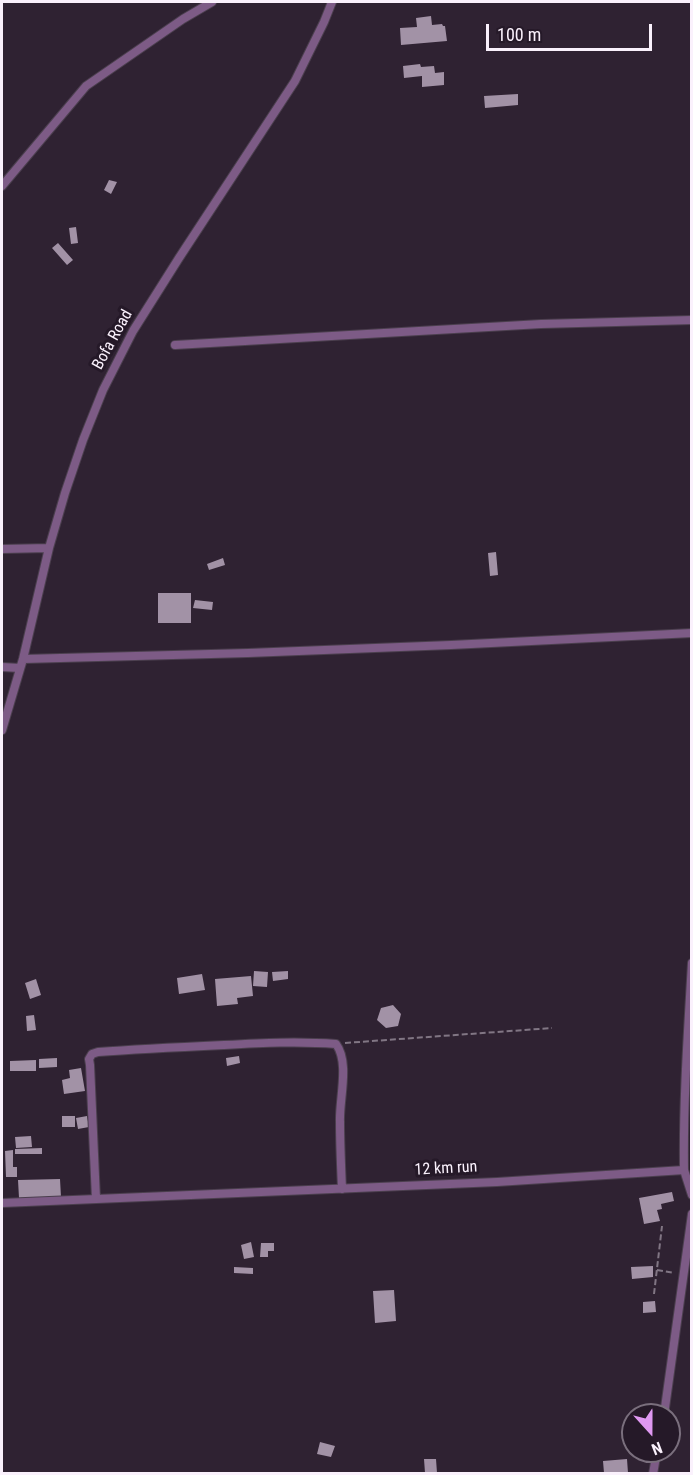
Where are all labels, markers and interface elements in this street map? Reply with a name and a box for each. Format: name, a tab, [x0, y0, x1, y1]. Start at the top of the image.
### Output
scale bar	[489, 12, 656, 50]
text: 100 m	[497, 24, 541, 45]
street label: Bofa Road	[89, 307, 137, 373]
street label: 12 km run	[414, 1158, 478, 1180]
north arrow	[621, 1403, 681, 1463]
text: N	[649, 1438, 665, 1459]

